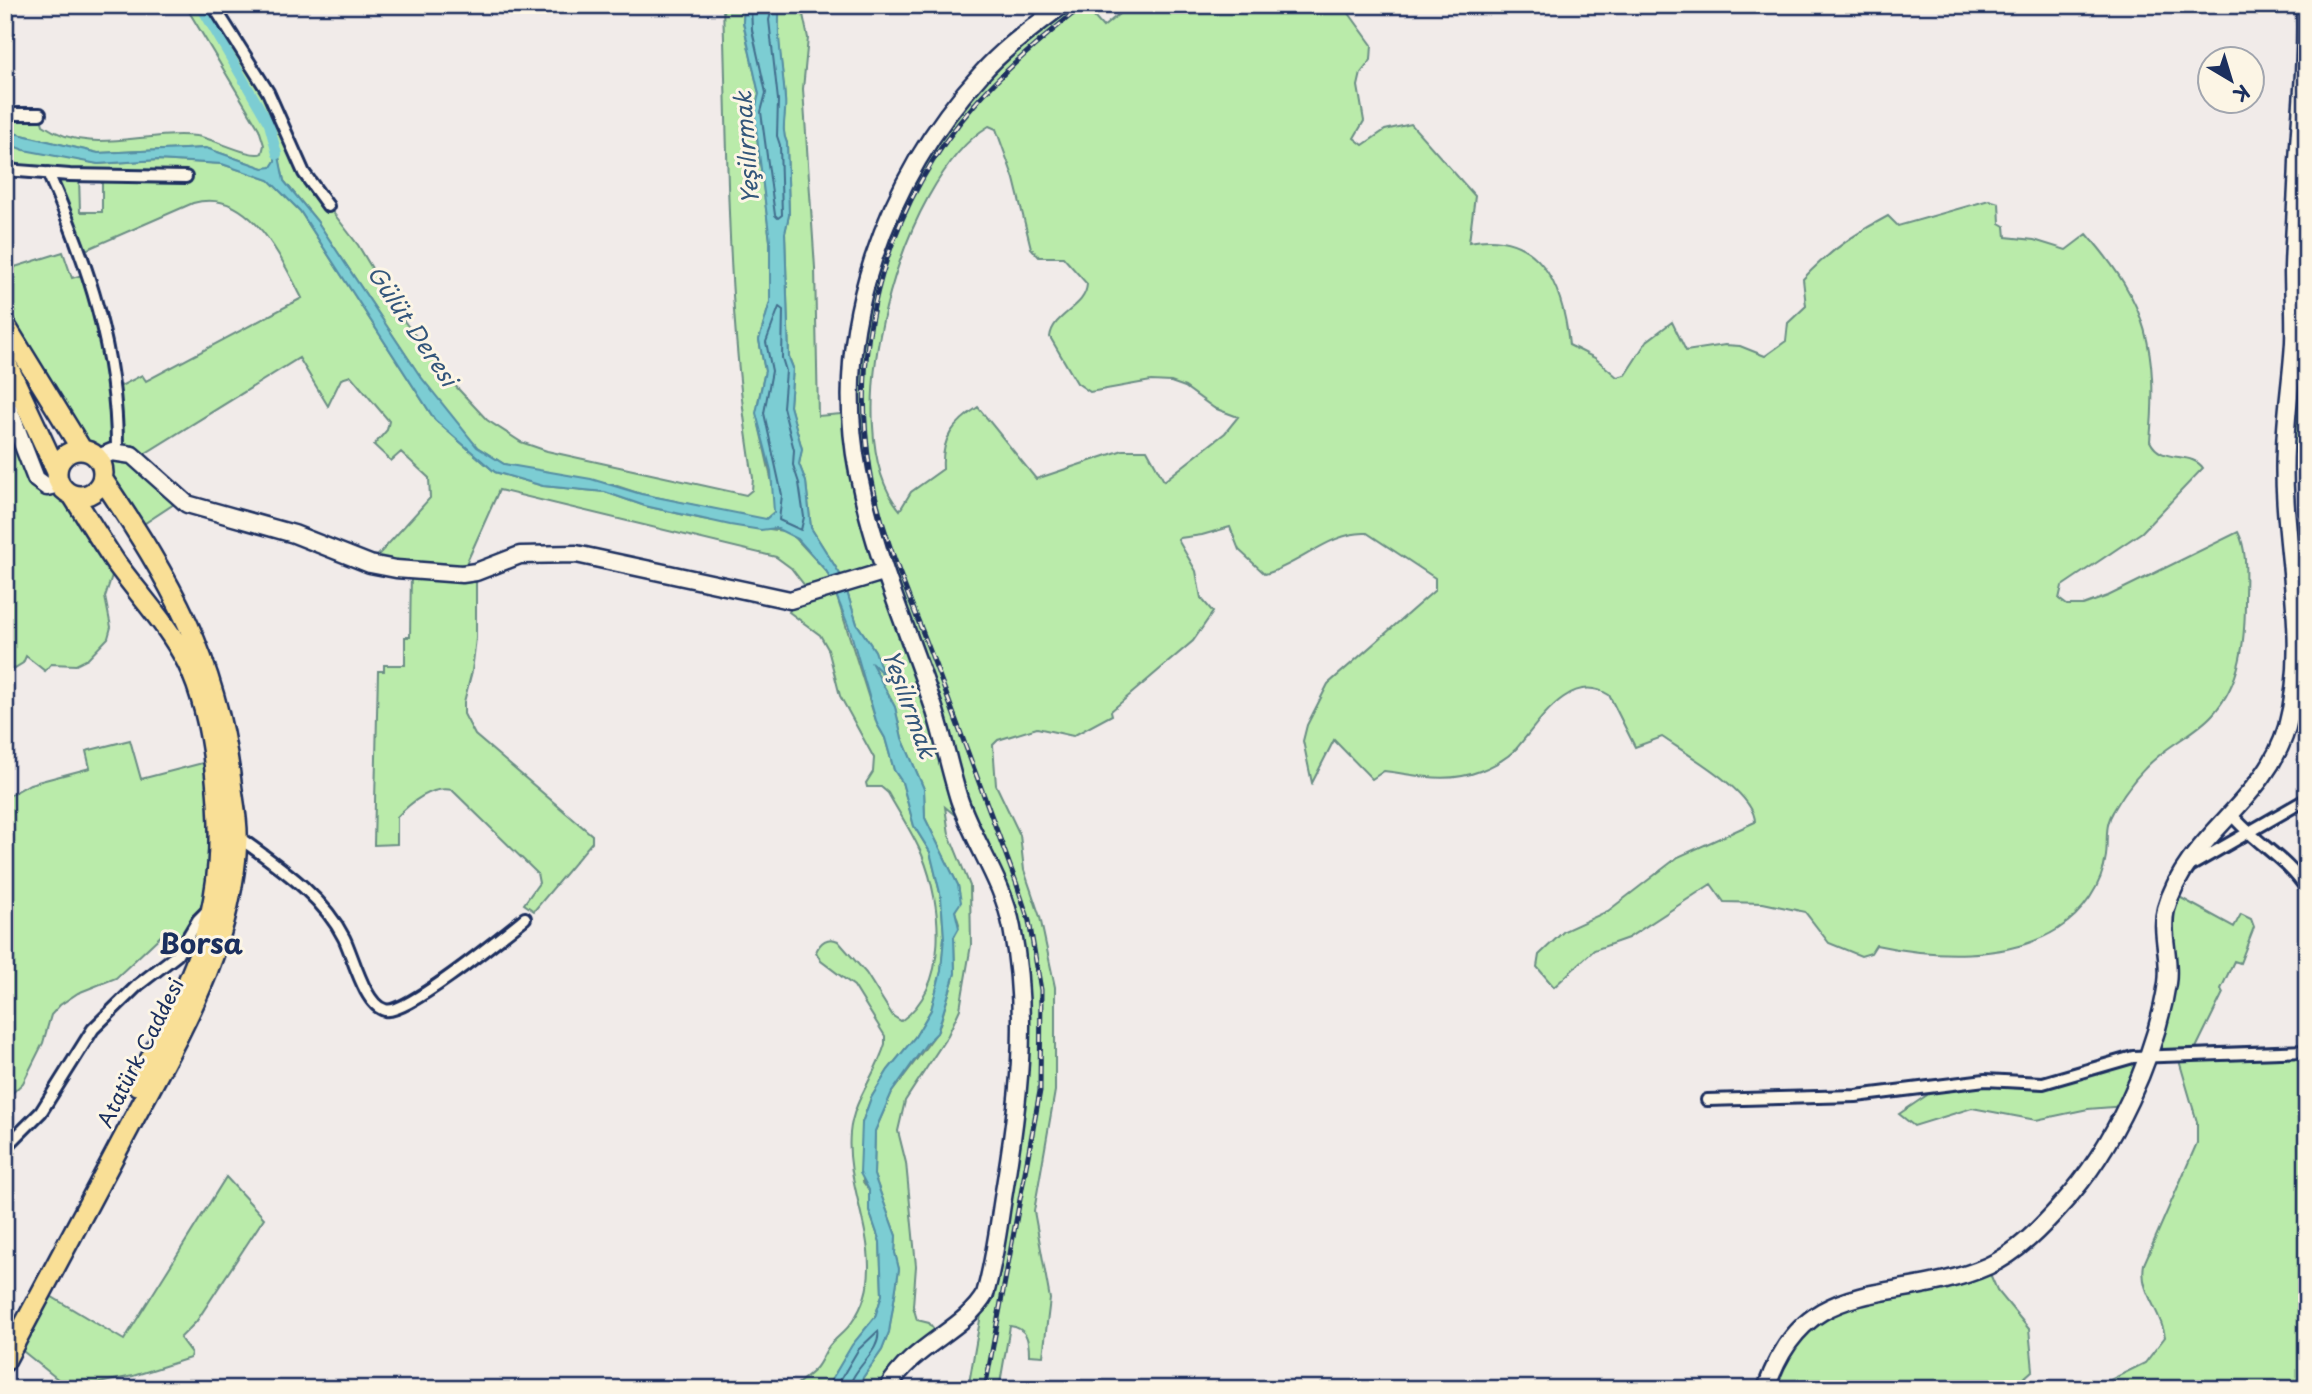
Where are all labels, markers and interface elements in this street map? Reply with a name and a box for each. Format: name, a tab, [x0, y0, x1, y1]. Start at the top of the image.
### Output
north arrow	[2196, 46, 2266, 116]
text: K	[2228, 79, 2256, 110]
water label: Yeşilırmak	[724, 89, 767, 206]
water label: Gülüt Deresi	[360, 257, 469, 396]
water label: Yeşilırmak	[875, 644, 947, 764]
district label: Borsa	[159, 921, 244, 964]
street label: Atatürk Caddesi	[88, 972, 191, 1132]

